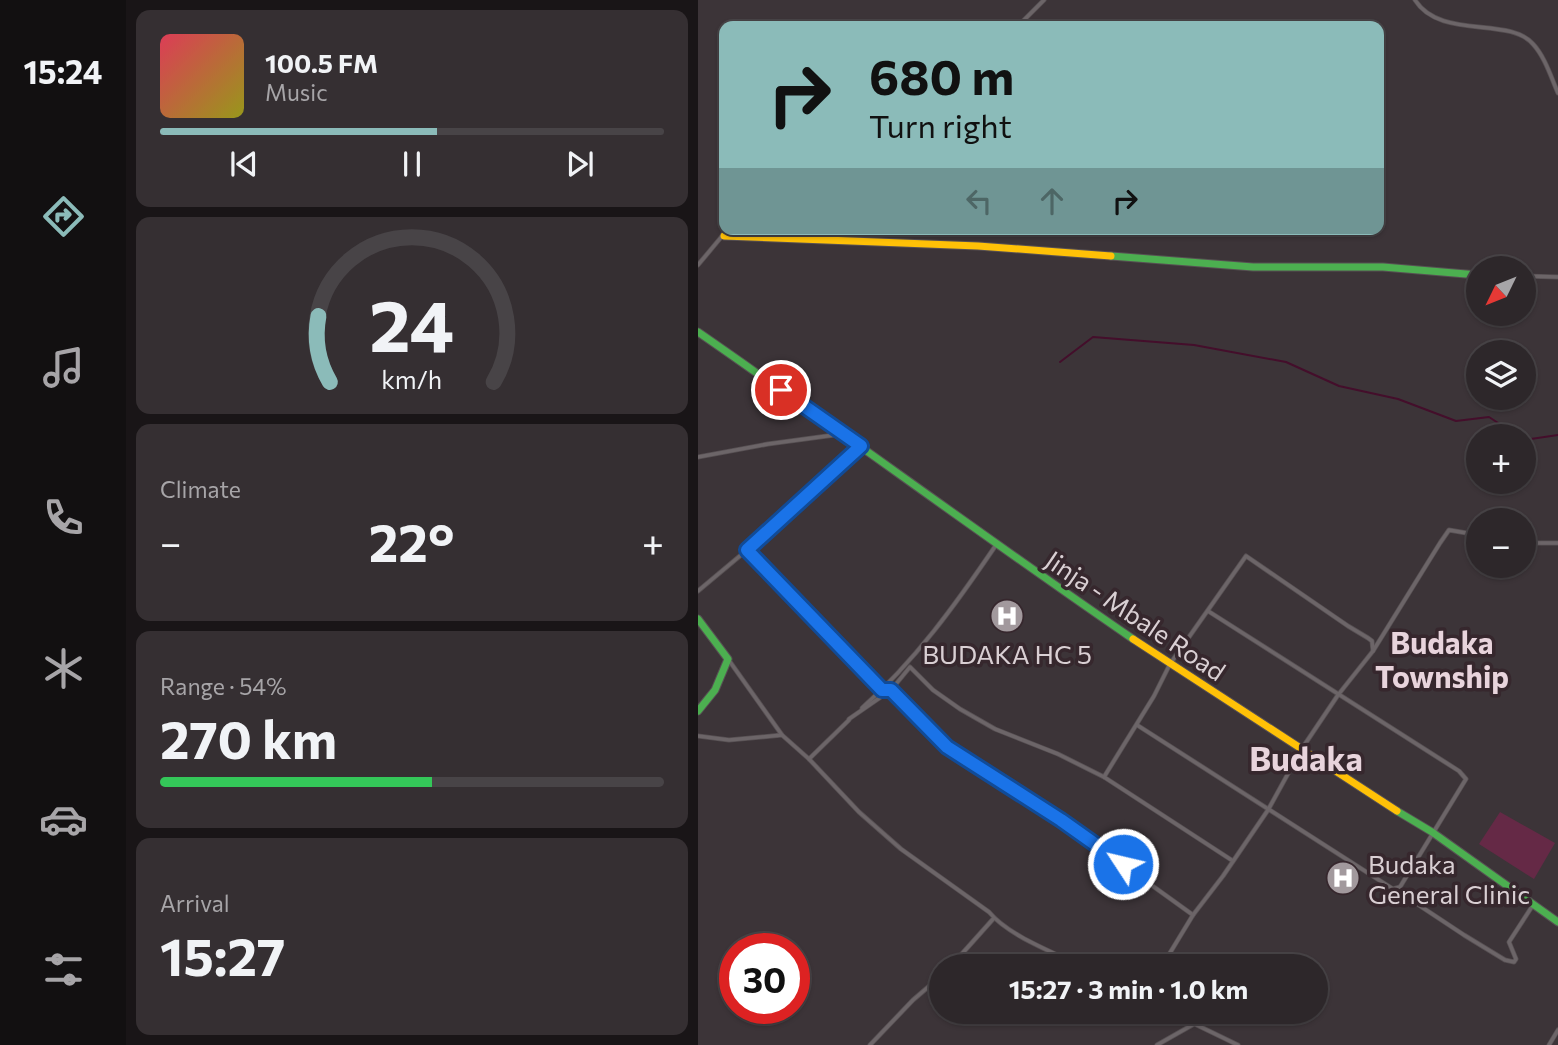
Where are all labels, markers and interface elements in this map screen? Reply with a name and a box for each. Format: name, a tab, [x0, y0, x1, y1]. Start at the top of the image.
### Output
text: 680 m	[869, 45, 1014, 105]
text: 100.5 FM	[265, 47, 378, 78]
icon: right	[754, 49, 845, 140]
text: 15:24	[24, 51, 103, 91]
text: Music	[265, 78, 328, 106]
text: Turn right	[869, 105, 1012, 145]
icon: previous	[225, 145, 263, 183]
icon: pause	[393, 145, 431, 183]
icon: next	[561, 145, 599, 183]
icon: left	[960, 182, 998, 220]
icon: ahead	[1033, 182, 1071, 220]
icon: right	[1106, 182, 1144, 220]
icon: directions	[39, 192, 88, 241]
north arrow	[1466, 256, 1536, 326]
map controls	[1466, 256, 1536, 578]
text: 24	[369, 278, 455, 367]
button: layers	[1466, 340, 1536, 410]
icon: music	[39, 343, 88, 392]
pin	[751, 360, 811, 420]
text: km/h	[382, 363, 442, 393]
icon: arrive	[762, 371, 800, 409]
button: +	[1466, 424, 1536, 494]
text: Climate	[160, 475, 241, 503]
icon: phone	[39, 493, 88, 542]
button: −	[1466, 508, 1536, 578]
text: 22°	[369, 509, 454, 573]
text: −	[160, 518, 182, 565]
text: +	[642, 518, 664, 565]
street label: Jinja - Mbale Road	[1040, 543, 1232, 687]
hospital icon: BUDAKA HC 5	[988, 597, 1026, 635]
district label: Budaka Township	[1375, 623, 1509, 694]
place label: BUDAKA HC 5	[922, 638, 1092, 669]
icon: climate	[39, 644, 88, 693]
text: Range · 54%	[160, 672, 286, 700]
text: 270 km	[160, 706, 337, 770]
district label: Budaka	[1249, 737, 1363, 778]
icon: car	[39, 795, 88, 844]
position arrow	[1086, 827, 1160, 901]
place label: Budaka General Clinic	[1368, 848, 1530, 909]
hospital icon: Budaka General Clinic	[1324, 859, 1362, 897]
text: Arrival	[160, 889, 230, 917]
text: 15:27	[160, 923, 285, 987]
speed limit sign: 30	[719, 933, 810, 1024]
icon: filters	[39, 945, 88, 994]
text: 15:27 · 3 min · 1.0 km	[1009, 973, 1248, 1004]

